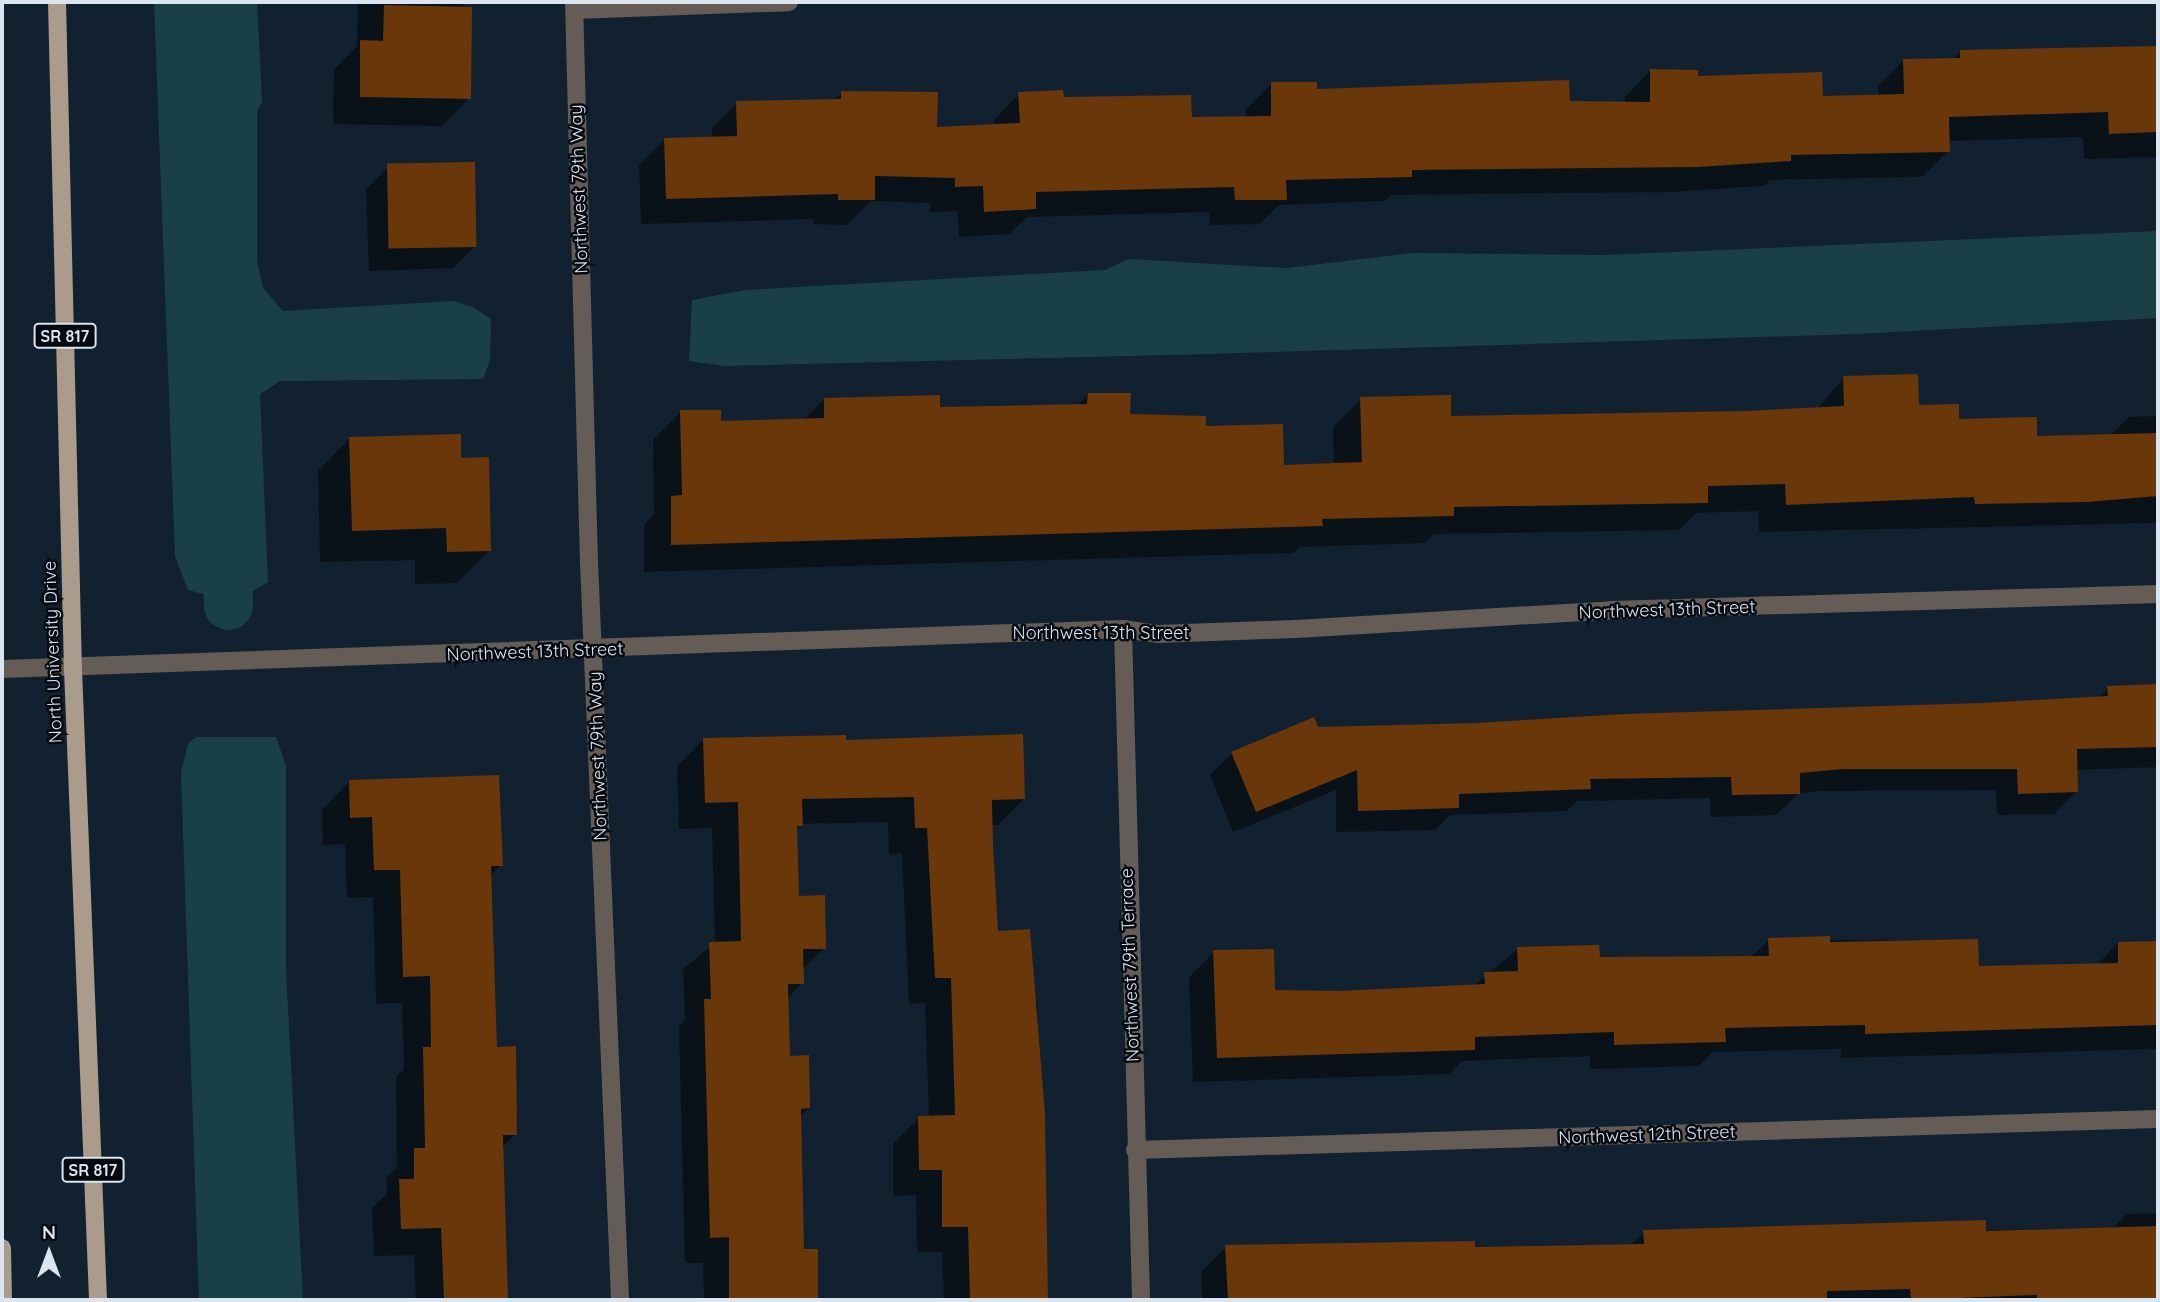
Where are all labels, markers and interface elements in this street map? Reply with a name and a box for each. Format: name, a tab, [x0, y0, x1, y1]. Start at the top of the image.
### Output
street label: Northwest 79th Way	[565, 104, 593, 274]
road number: SR 817	[34, 324, 96, 348]
street label: North University Drive	[39, 560, 67, 744]
street label: Northwest 13th Street	[1578, 596, 1756, 624]
street label: Northwest 13th Street	[1013, 622, 1189, 644]
street label: Northwest 13th Street	[446, 638, 624, 666]
street label: Northwest 79th Way	[584, 671, 612, 841]
street label: Northwest 79th Terrace	[1116, 868, 1144, 1062]
street label: Northwest 12th Street	[1558, 1121, 1736, 1149]
road number: SR 817	[62, 1158, 124, 1182]
north arrow	[14, 1218, 84, 1288]
text: N	[42, 1220, 56, 1244]

